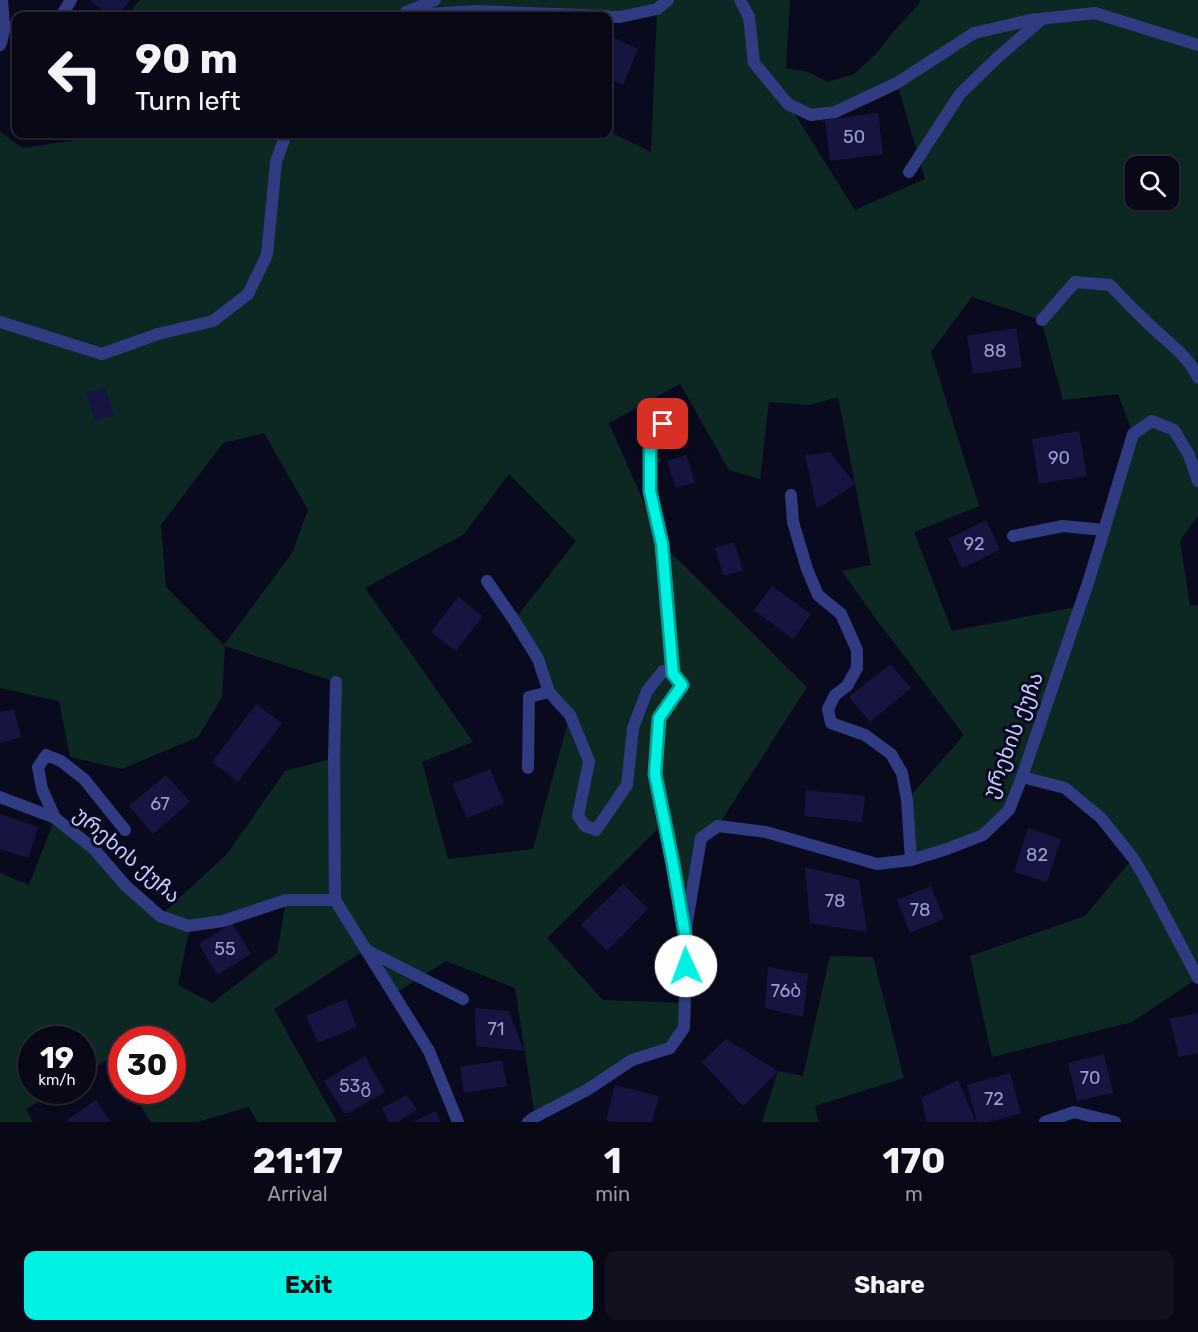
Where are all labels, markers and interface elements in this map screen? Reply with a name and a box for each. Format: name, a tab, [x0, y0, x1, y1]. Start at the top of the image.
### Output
text: 90 m	[135, 34, 238, 84]
icon: left	[36, 36, 114, 114]
text: Turn left	[135, 85, 240, 117]
house number: 50	[843, 126, 865, 148]
map controls	[1125, 156, 1179, 210]
button: search	[1125, 156, 1179, 210]
house number: 88	[984, 340, 1006, 362]
pin	[637, 398, 688, 449]
icon: arrive	[646, 407, 679, 440]
house number: 90	[1048, 447, 1070, 469]
house number: 92	[963, 533, 985, 555]
street label: ურეხის ქუჩა	[977, 668, 1048, 801]
house number: 67	[150, 793, 170, 815]
street label: ურეხის ქუჩა	[69, 802, 186, 908]
house number: 82	[1026, 844, 1048, 866]
house number: 78	[825, 890, 845, 912]
house number: 78	[910, 899, 930, 921]
position arrow	[654, 934, 718, 998]
house number: 55	[214, 938, 236, 960]
house number: 76ბ	[771, 980, 801, 1002]
house number: 71	[488, 1018, 504, 1040]
speed limit sign: 30	[108, 1026, 186, 1104]
text: 19	[40, 1040, 74, 1076]
house number: 70	[1080, 1067, 1100, 1089]
text: km/h	[38, 1071, 76, 1089]
house number: 53გ	[339, 1075, 371, 1097]
house number: 72	[984, 1088, 1004, 1110]
text: 21:17	[252, 1139, 343, 1182]
text: 1	[604, 1139, 622, 1182]
text: 170	[882, 1139, 946, 1182]
text: Arrival	[268, 1182, 328, 1206]
text: min	[595, 1182, 630, 1206]
text: m	[905, 1182, 923, 1206]
button: Exit	[24, 1251, 593, 1320]
button: Share	[605, 1251, 1174, 1320]

